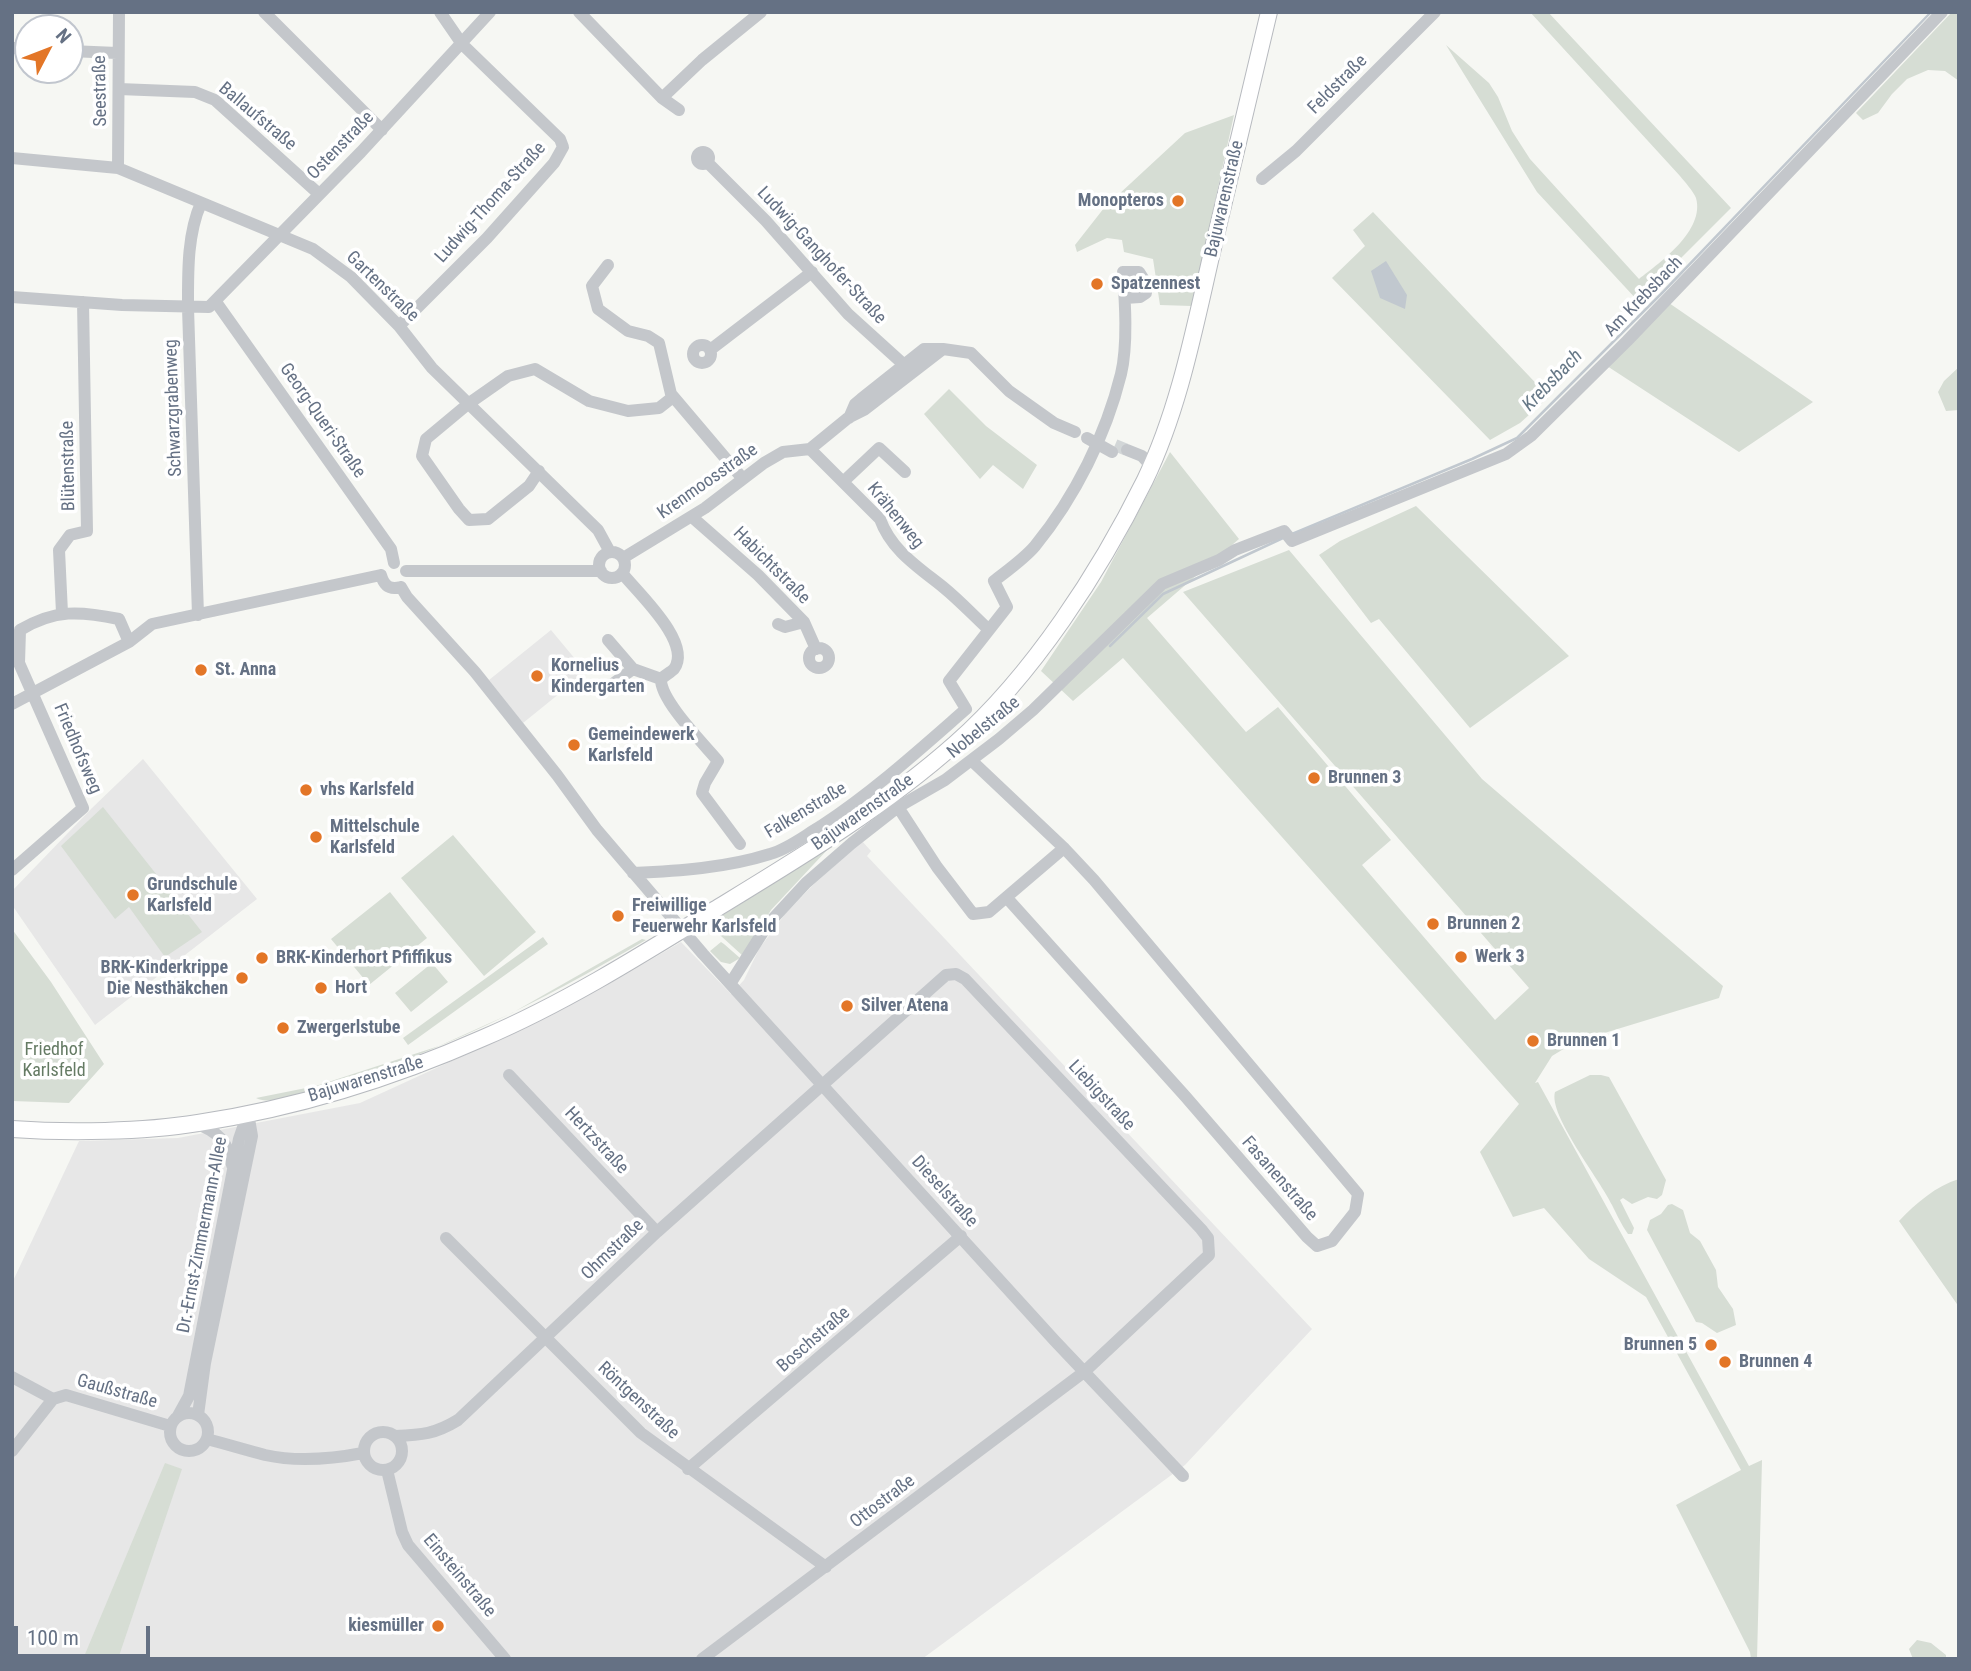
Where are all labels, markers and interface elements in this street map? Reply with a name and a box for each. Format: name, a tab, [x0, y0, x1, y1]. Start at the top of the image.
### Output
north arrow	[14, 14, 84, 84]
text: N	[51, 24, 76, 48]
street label: Feldstraße	[1304, 51, 1372, 119]
street label: Seestraße	[90, 55, 112, 127]
street label: Ballaufstraße	[214, 78, 300, 156]
street label: Ostenstraße	[303, 107, 379, 185]
street label: Ludwig-Thoma-Straße	[431, 138, 551, 268]
street label: Bajuwarenstraße	[1201, 139, 1249, 259]
street label: Ludwig-Ganghofer-Straße	[752, 183, 890, 329]
place label: Monopteros	[1078, 190, 1164, 212]
marker: Monopteros	[1170, 193, 1186, 209]
street label: Gartenstraße	[341, 247, 423, 327]
street label: Am Krebsbach	[1600, 252, 1688, 342]
place label: Spatzennest	[1111, 273, 1200, 295]
marker: Spatzennest	[1089, 276, 1105, 292]
street label: Schwarzgrabenweg	[161, 339, 187, 477]
water label: Krebsbach	[1518, 345, 1588, 417]
street label: Georg-Queri-Straße	[274, 359, 370, 483]
street label: Blütenstraße	[57, 421, 81, 511]
street label: Krenmoosstraße	[654, 440, 762, 524]
street label: Krähenweg	[862, 479, 928, 553]
street label: Habichtstraße	[728, 523, 814, 609]
place label: Kornelius Kindergarten	[551, 655, 645, 698]
place label: St. Anna	[215, 659, 276, 681]
marker: St. Anna	[193, 662, 209, 678]
marker: Kornelius Kindergarten	[529, 668, 545, 684]
street label: Nobelstraße	[943, 692, 1025, 764]
street label: Friedhofsweg	[48, 701, 106, 797]
place label: Gemeindewerk Karlsfeld	[588, 724, 695, 766]
marker: Gemeindewerk Karlsfeld	[566, 737, 582, 753]
place label: Brunnen 3	[1328, 767, 1401, 789]
street label: Bajuwarenstraße	[808, 770, 918, 856]
marker: Brunnen 3	[1306, 770, 1322, 786]
street label: Falkenstraße	[761, 778, 851, 844]
place label: vhs Karlsfeld	[320, 779, 414, 801]
marker: vhs Karlsfeld	[298, 782, 314, 798]
place label: Mittelschule Karlsfeld	[330, 816, 420, 858]
marker: Mittelschule Karlsfeld	[308, 829, 324, 845]
place label: Grundschule Karlsfeld	[147, 874, 237, 917]
marker: Grundschule Karlsfeld	[125, 887, 141, 903]
place label: Freiwillige Feuerwehr Karlsfeld	[632, 895, 776, 937]
marker: Freiwillige Feuerwehr Karlsfeld	[610, 908, 626, 924]
place label: Brunnen 2	[1447, 913, 1520, 935]
marker: Brunnen 2	[1425, 916, 1441, 932]
place label: Werk 3	[1475, 946, 1525, 968]
place label: BRK-Kinderhort Pfiffikus	[276, 947, 452, 969]
marker: Werk 3	[1453, 949, 1469, 965]
marker: BRK-Kinderhort Pfiffikus	[254, 950, 270, 966]
place label: BRK-Kinderkrippe Die Nesthäkchen	[101, 957, 228, 1000]
marker: BRK-Kinderkrippe Die Nesthäkchen	[234, 970, 250, 986]
place label: Hort	[335, 977, 367, 999]
marker: Hort	[313, 980, 329, 996]
place label: Silver Atena	[861, 995, 949, 1017]
marker: Silver Atena	[839, 998, 855, 1014]
place label: Zwergerlstube	[297, 1017, 400, 1039]
marker: Zwergerlstube	[275, 1020, 291, 1036]
place label: Brunnen 1	[1547, 1030, 1620, 1052]
marker: Brunnen 1	[1525, 1033, 1541, 1049]
park label: Friedhof Karlsfeld	[22, 1039, 86, 1082]
street label: Bajuwarenstraße	[306, 1052, 426, 1108]
street label: Liebigstraße	[1063, 1056, 1139, 1136]
street label: Hertzstraße	[560, 1103, 632, 1179]
street label: Fasanenstraße	[1236, 1132, 1322, 1226]
street label: Dr.-Ernst-Zimmermann-Allee	[173, 1135, 233, 1335]
street label: Dieselstraße	[906, 1152, 982, 1232]
street label: Ohmstraße	[577, 1215, 649, 1285]
street label: Boschstraße	[773, 1303, 855, 1377]
place label: Brunnen 5	[1624, 1334, 1697, 1356]
marker: Brunnen 5	[1703, 1337, 1719, 1353]
place label: Brunnen 4	[1739, 1351, 1812, 1373]
marker: Brunnen 4	[1717, 1354, 1733, 1370]
street label: Röntgenstraße	[593, 1358, 683, 1444]
street label: Gaußstraße	[74, 1370, 160, 1414]
street label: Ottostraße	[846, 1471, 920, 1533]
street label: Einsteinstraße	[418, 1530, 500, 1622]
scale bar	[18, 1612, 154, 1656]
place label: kiesmüller	[348, 1615, 424, 1637]
marker: kiesmüller	[430, 1618, 446, 1634]
text: 100 m	[27, 1626, 79, 1650]

